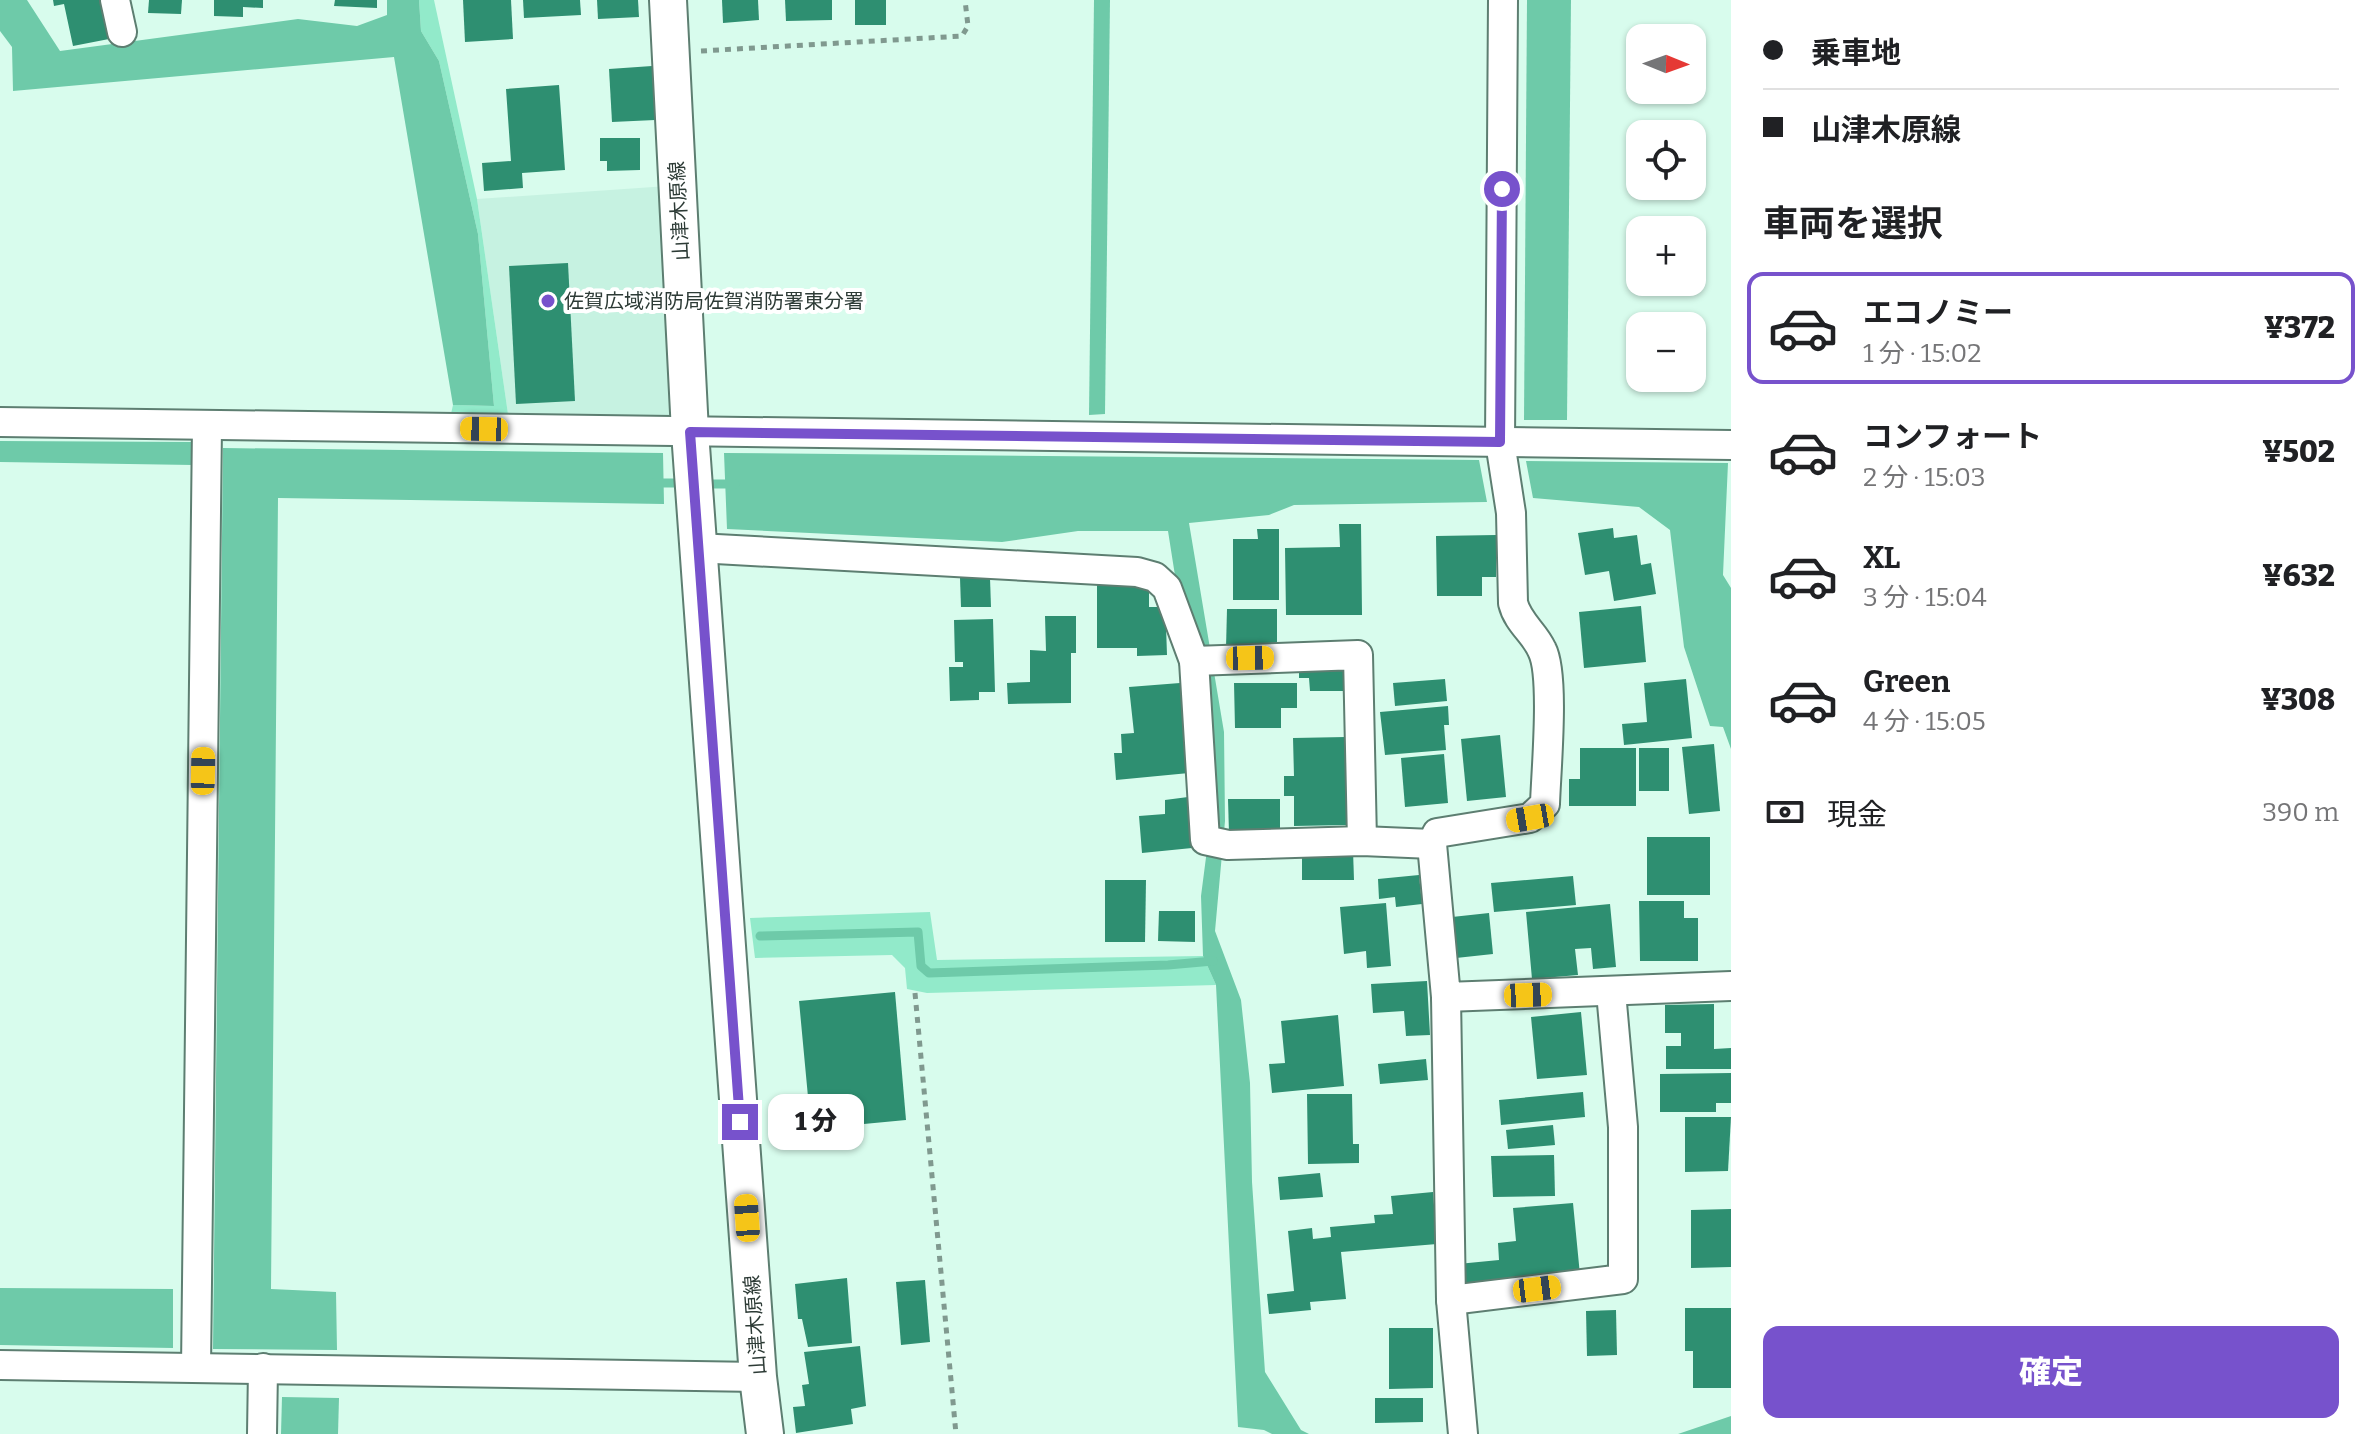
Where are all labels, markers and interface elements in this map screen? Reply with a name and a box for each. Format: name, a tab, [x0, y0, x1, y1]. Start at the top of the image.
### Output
north arrow	[1626, 24, 1706, 104]
map controls	[1626, 24, 1706, 392]
text: 乗車地	[1811, 35, 1901, 71]
text: 山津木原線	[1811, 112, 1961, 148]
button: locate	[1626, 120, 1706, 200]
street label: 山津木原線	[664, 160, 694, 262]
route start	[1484, 171, 1520, 207]
text: 車両を選択	[1763, 202, 1943, 246]
button: +	[1626, 216, 1706, 296]
place label: 佐賀広域消防局佐賀消防署東分署	[564, 289, 864, 313]
marker: 佐賀広域消防局佐賀消防署東分署	[539, 292, 557, 310]
icon: car	[1767, 292, 1839, 364]
text: エコノミー	[1863, 295, 2013, 331]
text: ¥372	[2264, 310, 2335, 346]
button: −	[1626, 312, 1706, 392]
text: 1 分 · 15:02	[1863, 338, 1981, 369]
icon: car	[1767, 416, 1839, 488]
car	[460, 417, 508, 441]
text: コンフォート	[1863, 419, 2042, 455]
text: ¥502	[2262, 434, 2335, 470]
text: 2 分 · 15:03	[1863, 462, 1986, 493]
icon: car	[1767, 540, 1839, 612]
text: XL	[1863, 540, 1900, 576]
text: ¥632	[2262, 558, 2335, 594]
text: 3 分 · 15:04	[1863, 582, 1987, 613]
car	[1226, 646, 1274, 670]
icon: car	[1767, 664, 1839, 736]
text: Green	[1863, 664, 1950, 700]
text: ¥308	[2261, 682, 2335, 718]
text: 4 分 · 15:05	[1863, 706, 1986, 737]
car	[191, 747, 215, 795]
icon: cash	[1763, 790, 1807, 834]
text: 現金	[1827, 797, 1887, 833]
text: 390 m	[2262, 797, 2339, 828]
car	[1504, 802, 1556, 834]
car	[1504, 982, 1552, 1008]
callout: 1 分	[768, 1094, 864, 1150]
route end	[722, 1104, 758, 1140]
text: 1 分	[795, 1106, 837, 1137]
car	[733, 1193, 761, 1243]
street label: 山津木原線	[740, 1274, 770, 1376]
car	[1512, 1274, 1562, 1304]
button: 確定	[1763, 1326, 2339, 1418]

